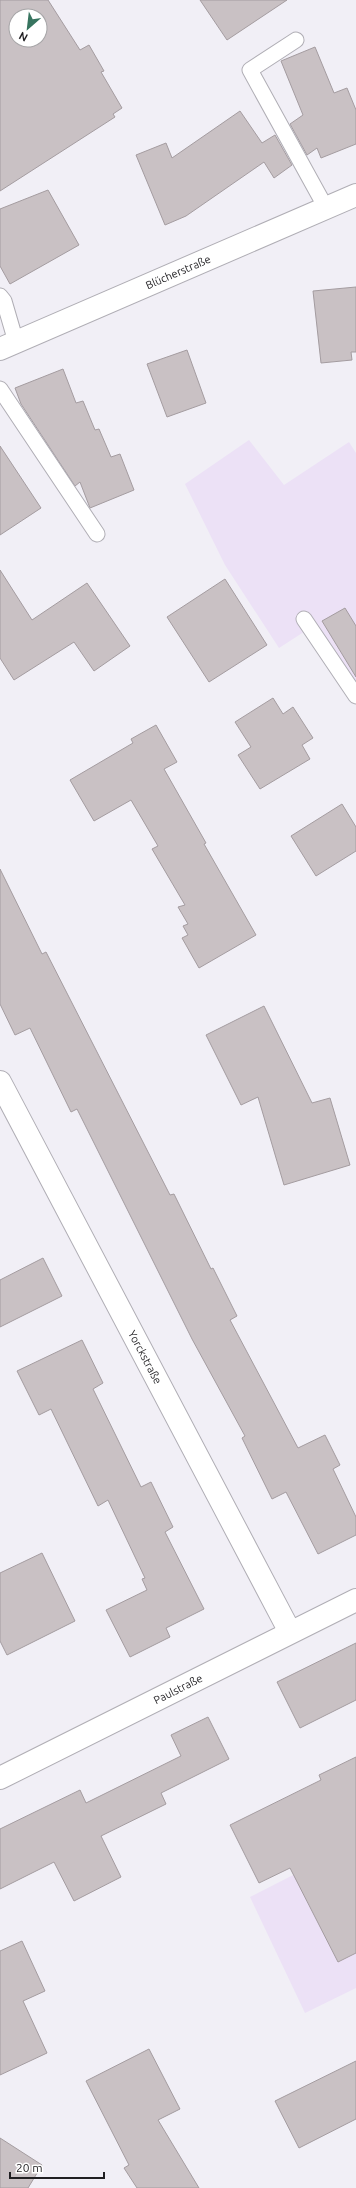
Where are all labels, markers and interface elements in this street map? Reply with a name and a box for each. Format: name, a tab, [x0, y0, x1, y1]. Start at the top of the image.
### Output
north arrow	[8, 8, 48, 48]
text: N	[17, 30, 30, 44]
street label: Blücherstraße	[144, 253, 212, 291]
street label: Yorckstraße	[126, 1328, 164, 1386]
street label: Paulstraße	[152, 1672, 204, 1706]
scale bar	[10, 2154, 104, 2180]
text: 20 m	[16, 2161, 43, 2174]

